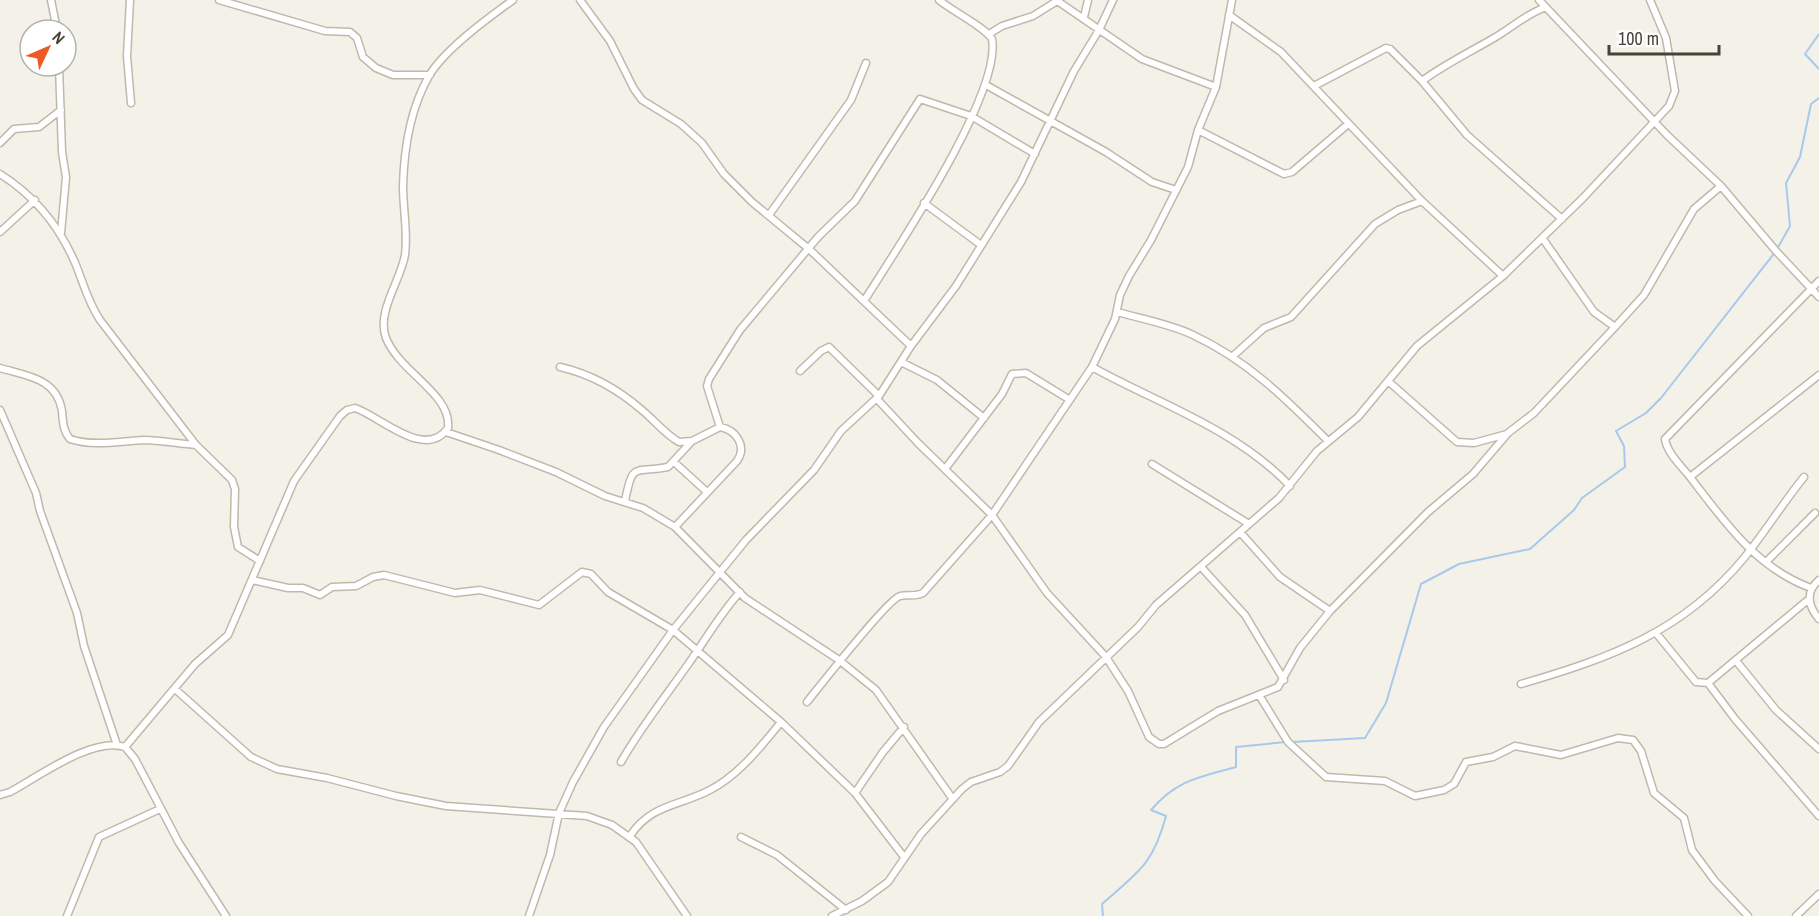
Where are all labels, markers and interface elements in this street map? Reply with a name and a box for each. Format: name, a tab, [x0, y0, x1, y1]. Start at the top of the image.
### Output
north arrow	[18, 18, 78, 78]
scale bar	[1609, 18, 1718, 56]
text: 100 m	[1618, 26, 1659, 51]
text: N	[48, 27, 70, 49]

